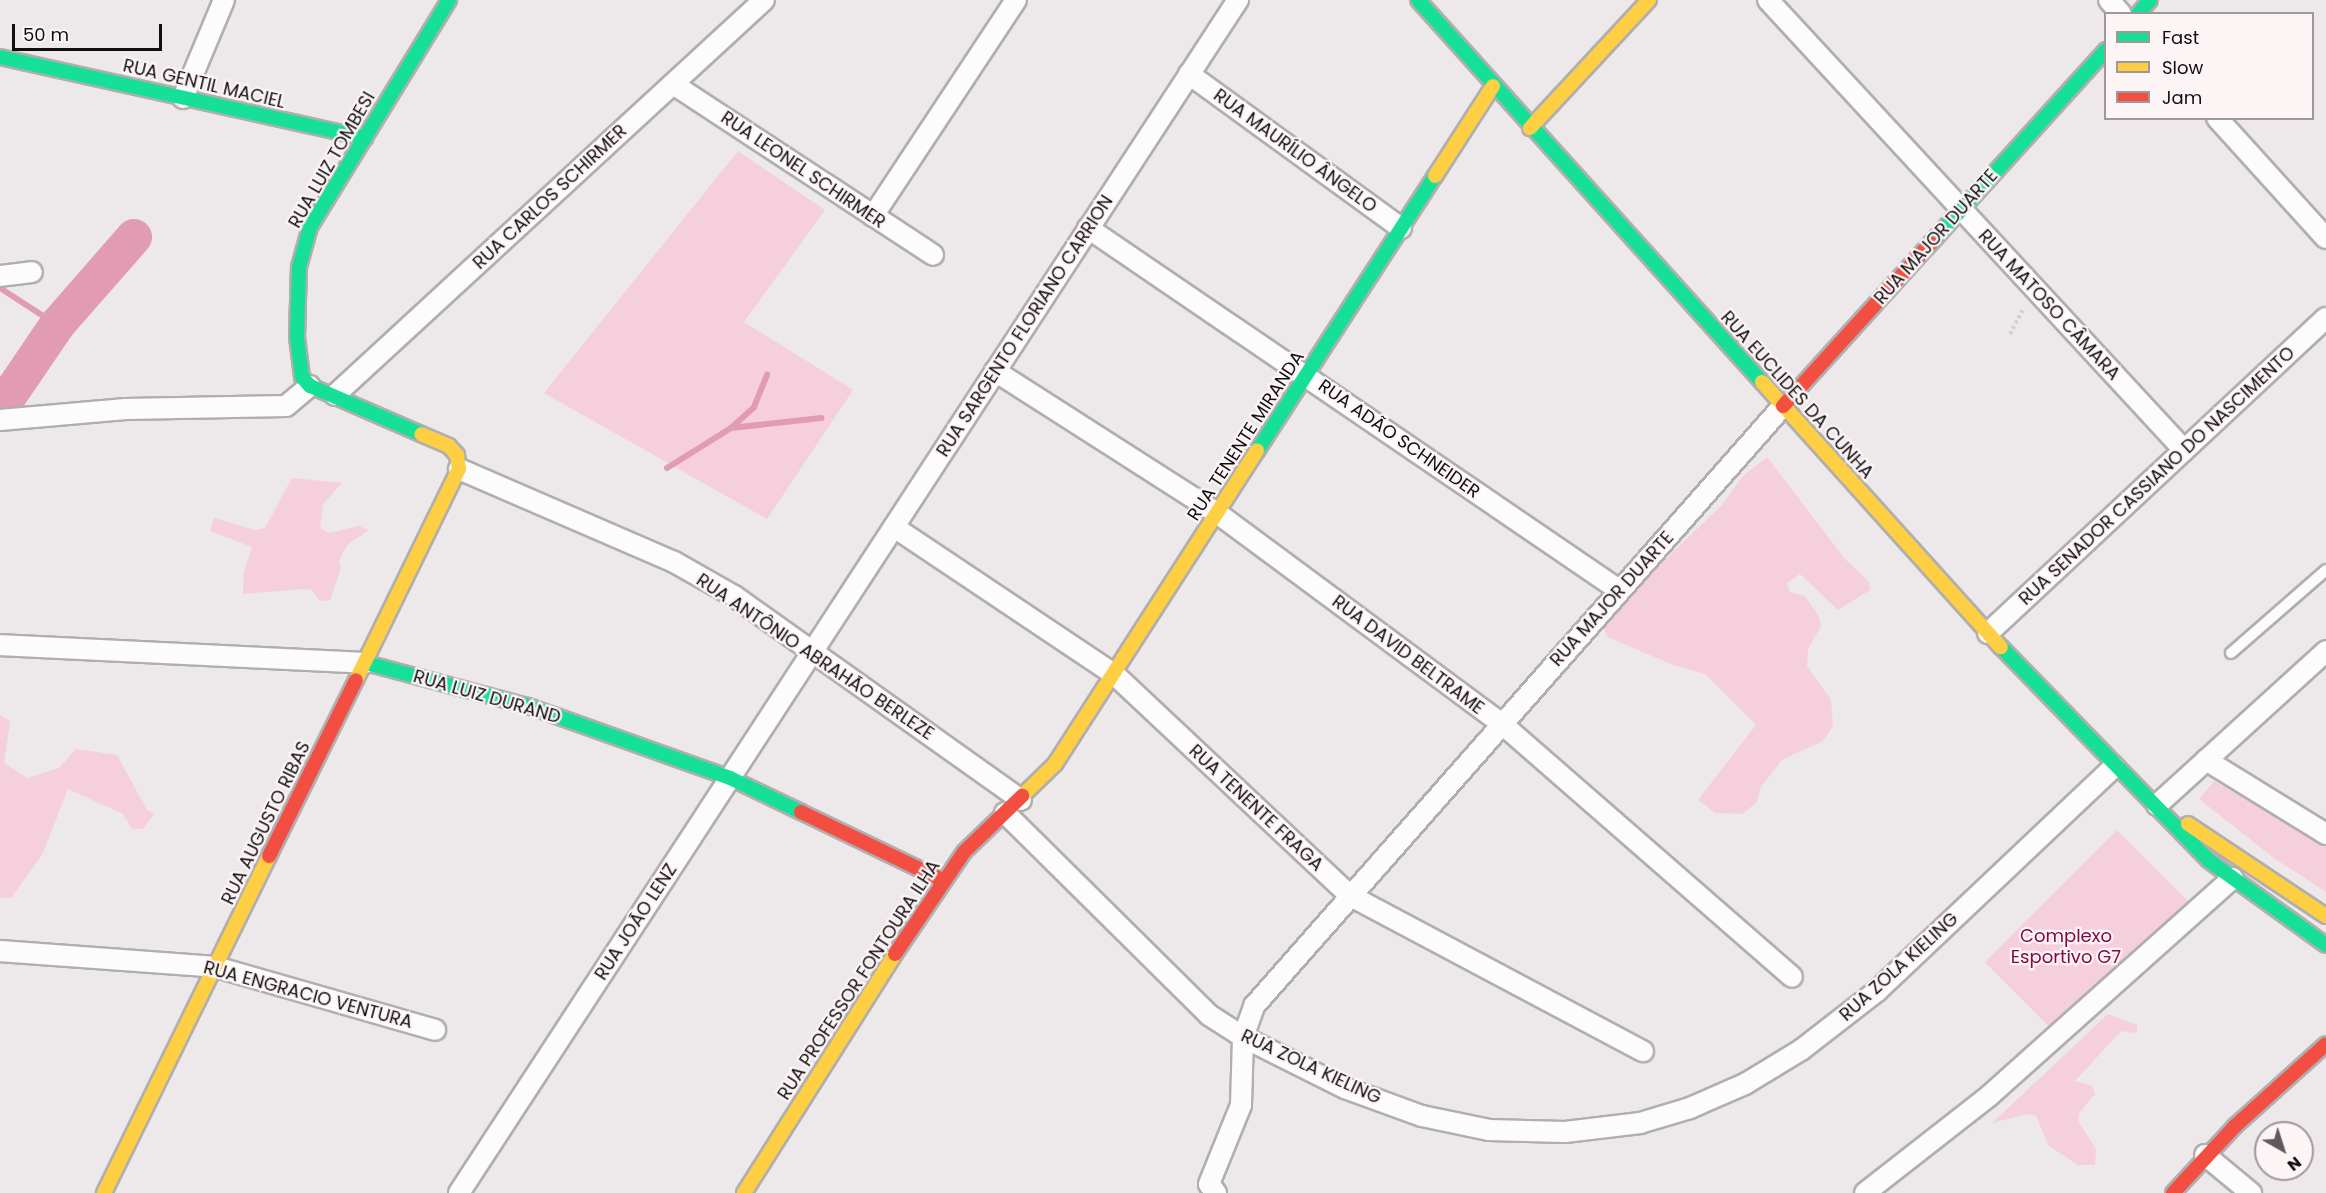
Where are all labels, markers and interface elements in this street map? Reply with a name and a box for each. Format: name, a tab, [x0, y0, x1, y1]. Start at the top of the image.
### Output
scale bar	[15, 12, 165, 50]
legend	[2104, 12, 2314, 120]
text: 50 m	[23, 22, 69, 47]
text: Fast	[2162, 25, 2199, 50]
street label: RUA GENTIL MACIEL	[121, 55, 287, 113]
text: Slow	[2162, 55, 2203, 80]
street label: RUA MAURÍLIO ÂNGELO	[1209, 85, 1381, 217]
text: Jam	[2162, 85, 2202, 110]
street label: RUA LUIZ TOMBESI	[284, 88, 380, 232]
street label: RUA LEONEL SCHIRMER	[717, 107, 889, 233]
street label: RUA CARLOS SCHIRMER	[469, 120, 631, 274]
street label: RUA MAJOR DUARTE	[1870, 165, 2002, 309]
street label: RUA SARGENTO FLORIANO CARRION	[932, 191, 1118, 461]
street label: RUA MATOSO CÂMARA	[1974, 225, 2124, 385]
street label: RUA EUCLIDES DA CUNHA	[1716, 307, 1878, 483]
street label: RUA SENADOR CASSIANO DO NASCIMENTO	[2015, 342, 2299, 610]
street label: RUA TENENTE MIRANDA	[1183, 347, 1309, 525]
street label: RUA ADÃO SCHNEIDER	[1314, 375, 1484, 503]
street label: RUA MAJOR DUARTE	[1546, 527, 1678, 671]
street label: RUA ANTÔNIO ABRAHÃO BERLEZE	[692, 569, 938, 745]
street label: RUA DAVID BELTRAME	[1328, 591, 1488, 719]
street label: RUA LUIZ DURAND	[411, 666, 563, 728]
street label: RUA AUGUSTO RIBAS	[217, 738, 315, 908]
street label: RUA TENENTE FRAGA	[1184, 740, 1328, 876]
street label: RUA PROFESSOR FONTOURA ILHA	[773, 856, 945, 1104]
street label: RUA JOÃO LENZ	[590, 860, 682, 984]
street label: RUA ZOLA KIELING	[1835, 908, 1963, 1026]
park label: Complexo Esportivo G7	[2011, 926, 2121, 968]
street label: RUA ENGRACIO VENTURA	[201, 957, 415, 1033]
street label: RUA ZOLA KIELING	[1238, 1025, 1384, 1109]
north arrow	[2254, 1121, 2314, 1181]
text: N	[2282, 1151, 2306, 1177]

